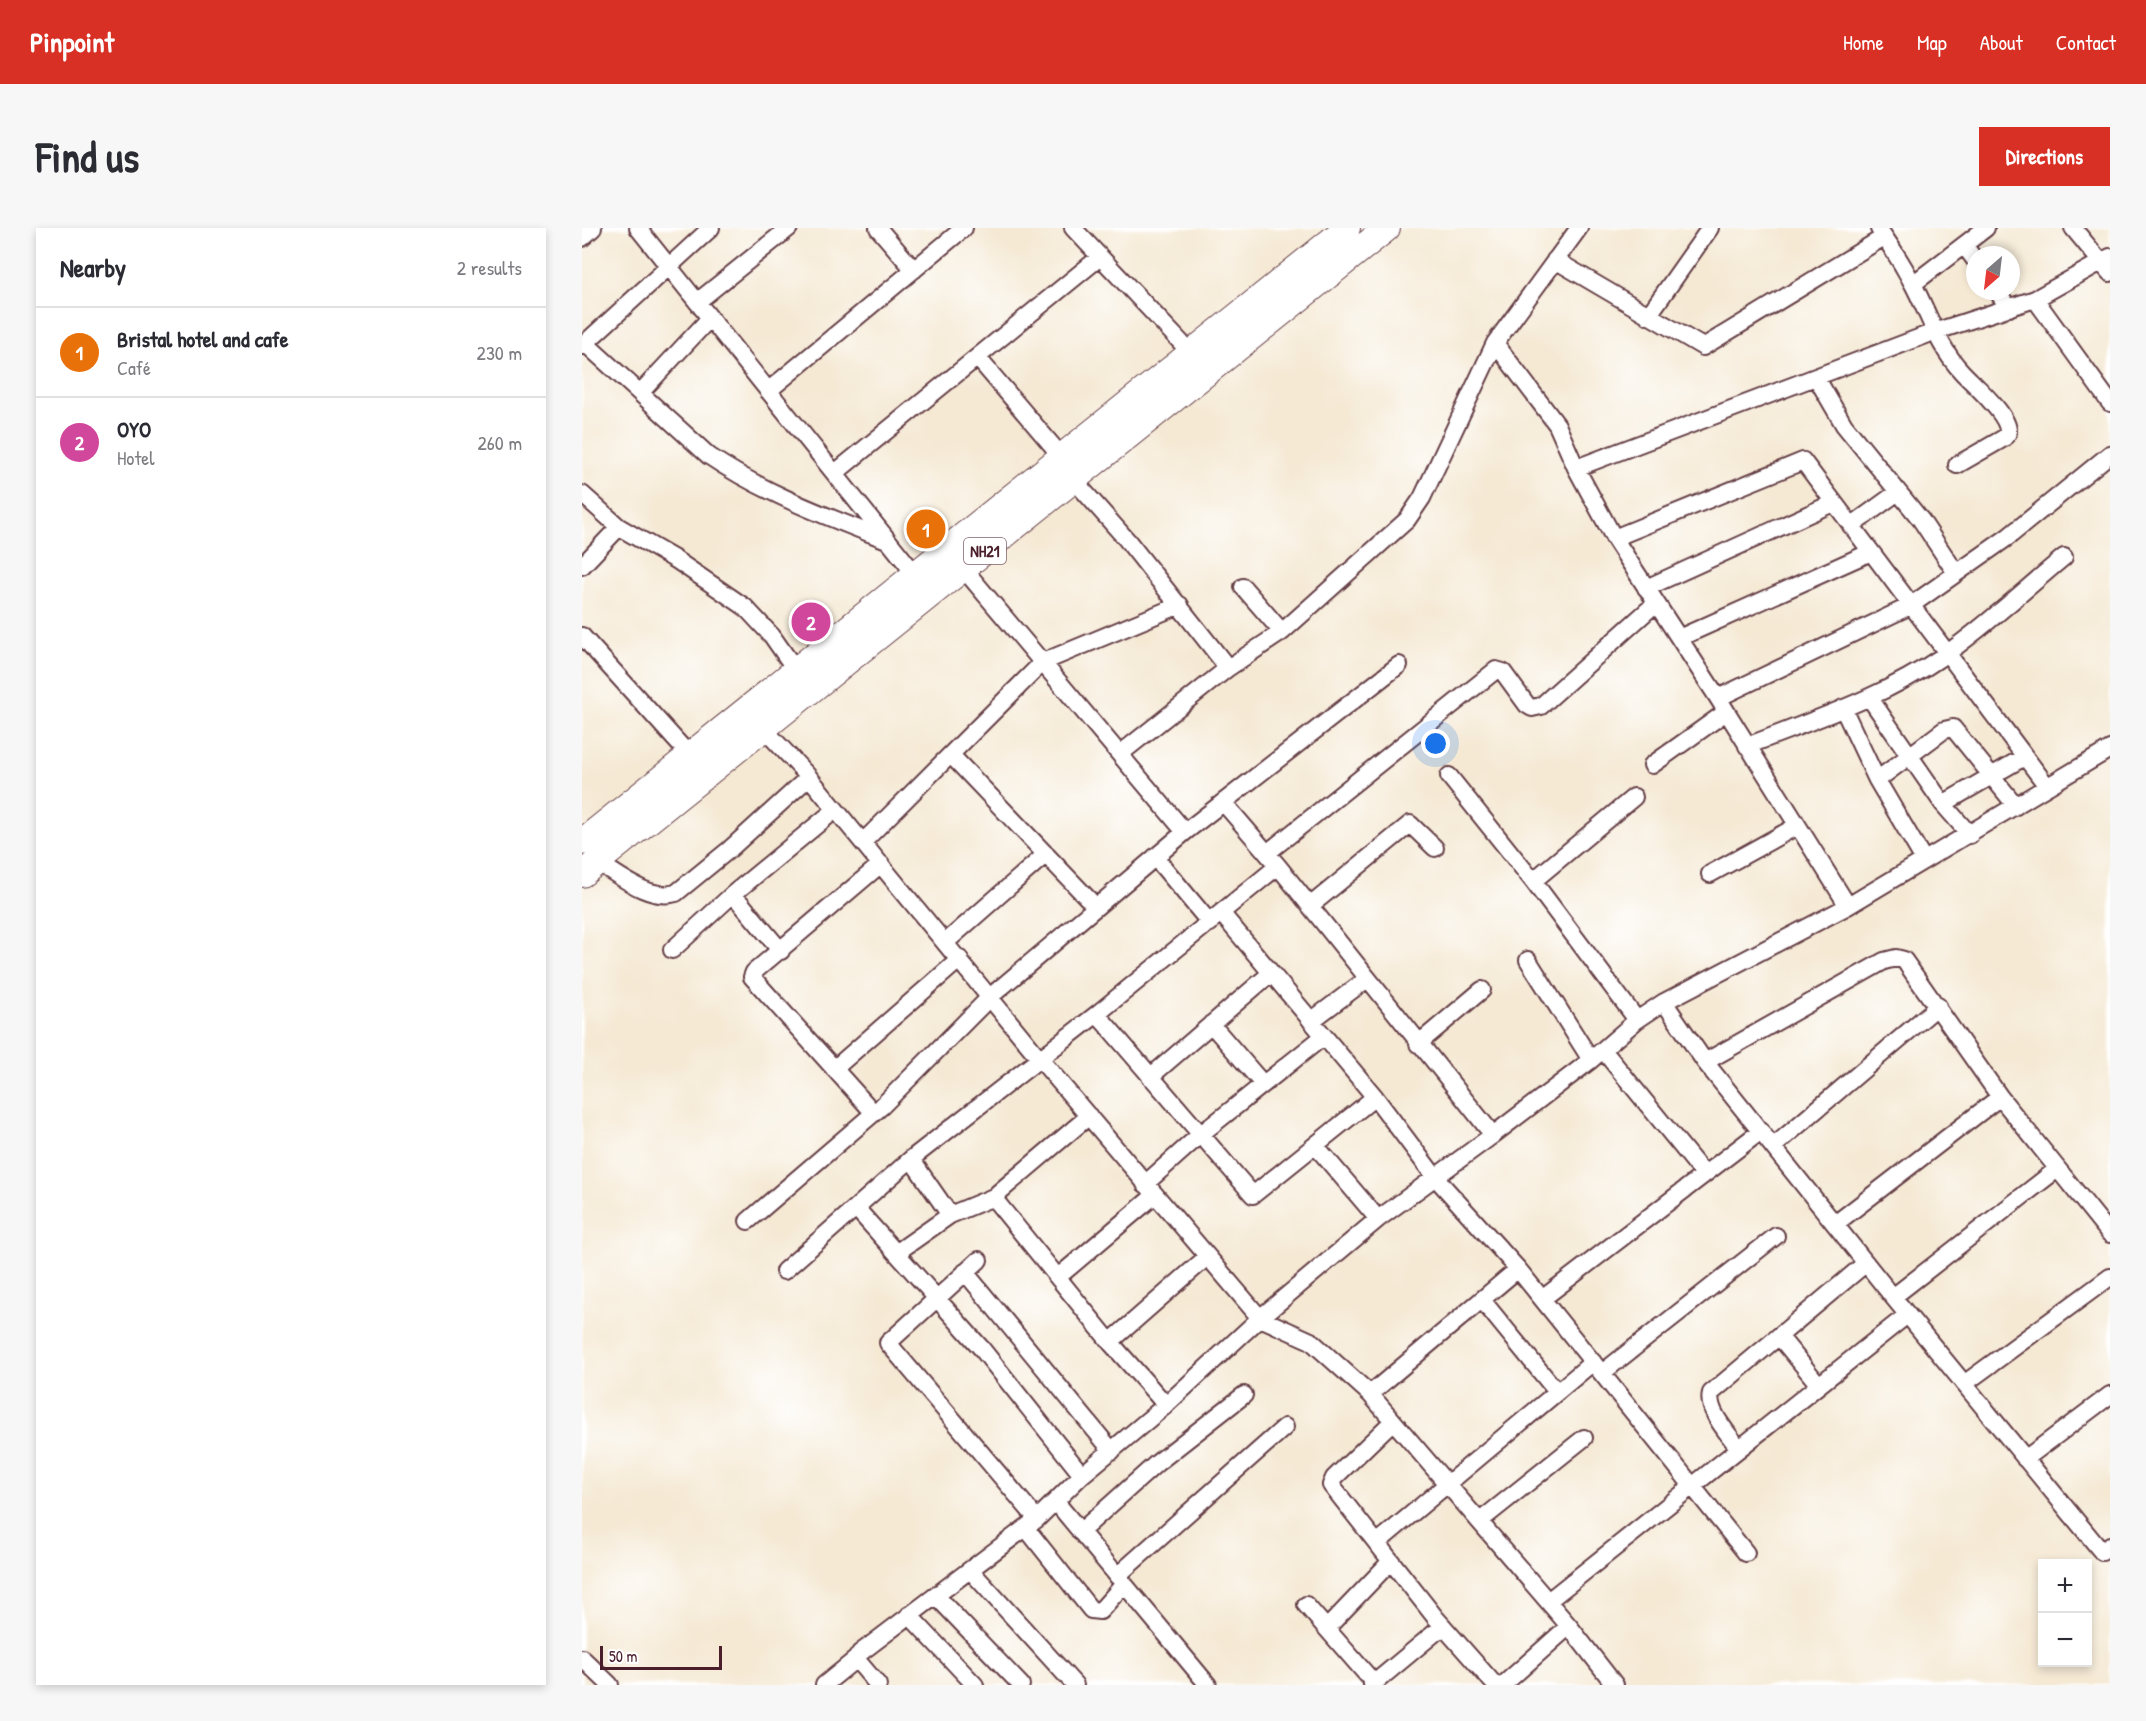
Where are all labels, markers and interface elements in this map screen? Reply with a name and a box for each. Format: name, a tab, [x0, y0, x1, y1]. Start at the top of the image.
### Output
text: Pinpoint	[30, 23, 114, 61]
text: Home	[1843, 28, 1884, 57]
text: Map	[1917, 28, 1947, 57]
text: About	[1980, 28, 2023, 57]
text: Contact	[2056, 28, 2116, 57]
button: Directions	[1979, 127, 2110, 186]
text: Find us	[36, 128, 139, 185]
north arrow	[1966, 246, 2020, 300]
text: Nearby	[60, 250, 126, 285]
text: 2 results	[457, 254, 522, 281]
text: Bristal hotel and cafe	[117, 324, 289, 354]
text: 1	[76, 339, 83, 366]
text: 230 m	[477, 339, 522, 366]
text: Café	[117, 354, 151, 381]
text: OYO	[117, 414, 151, 444]
text: 2	[75, 429, 84, 456]
text: 260 m	[478, 429, 522, 456]
text: Hotel	[117, 444, 155, 471]
pin: 1	[906, 506, 946, 552]
road number: NH21	[964, 538, 1006, 564]
pin: 2	[792, 600, 830, 644]
your location	[1421, 729, 1450, 758]
map controls	[2038, 1559, 2092, 1667]
button: +	[2038, 1559, 2092, 1613]
button: −	[2038, 1613, 2092, 1667]
scale bar	[600, 1643, 722, 1670]
text: 50 m	[609, 1645, 638, 1667]

